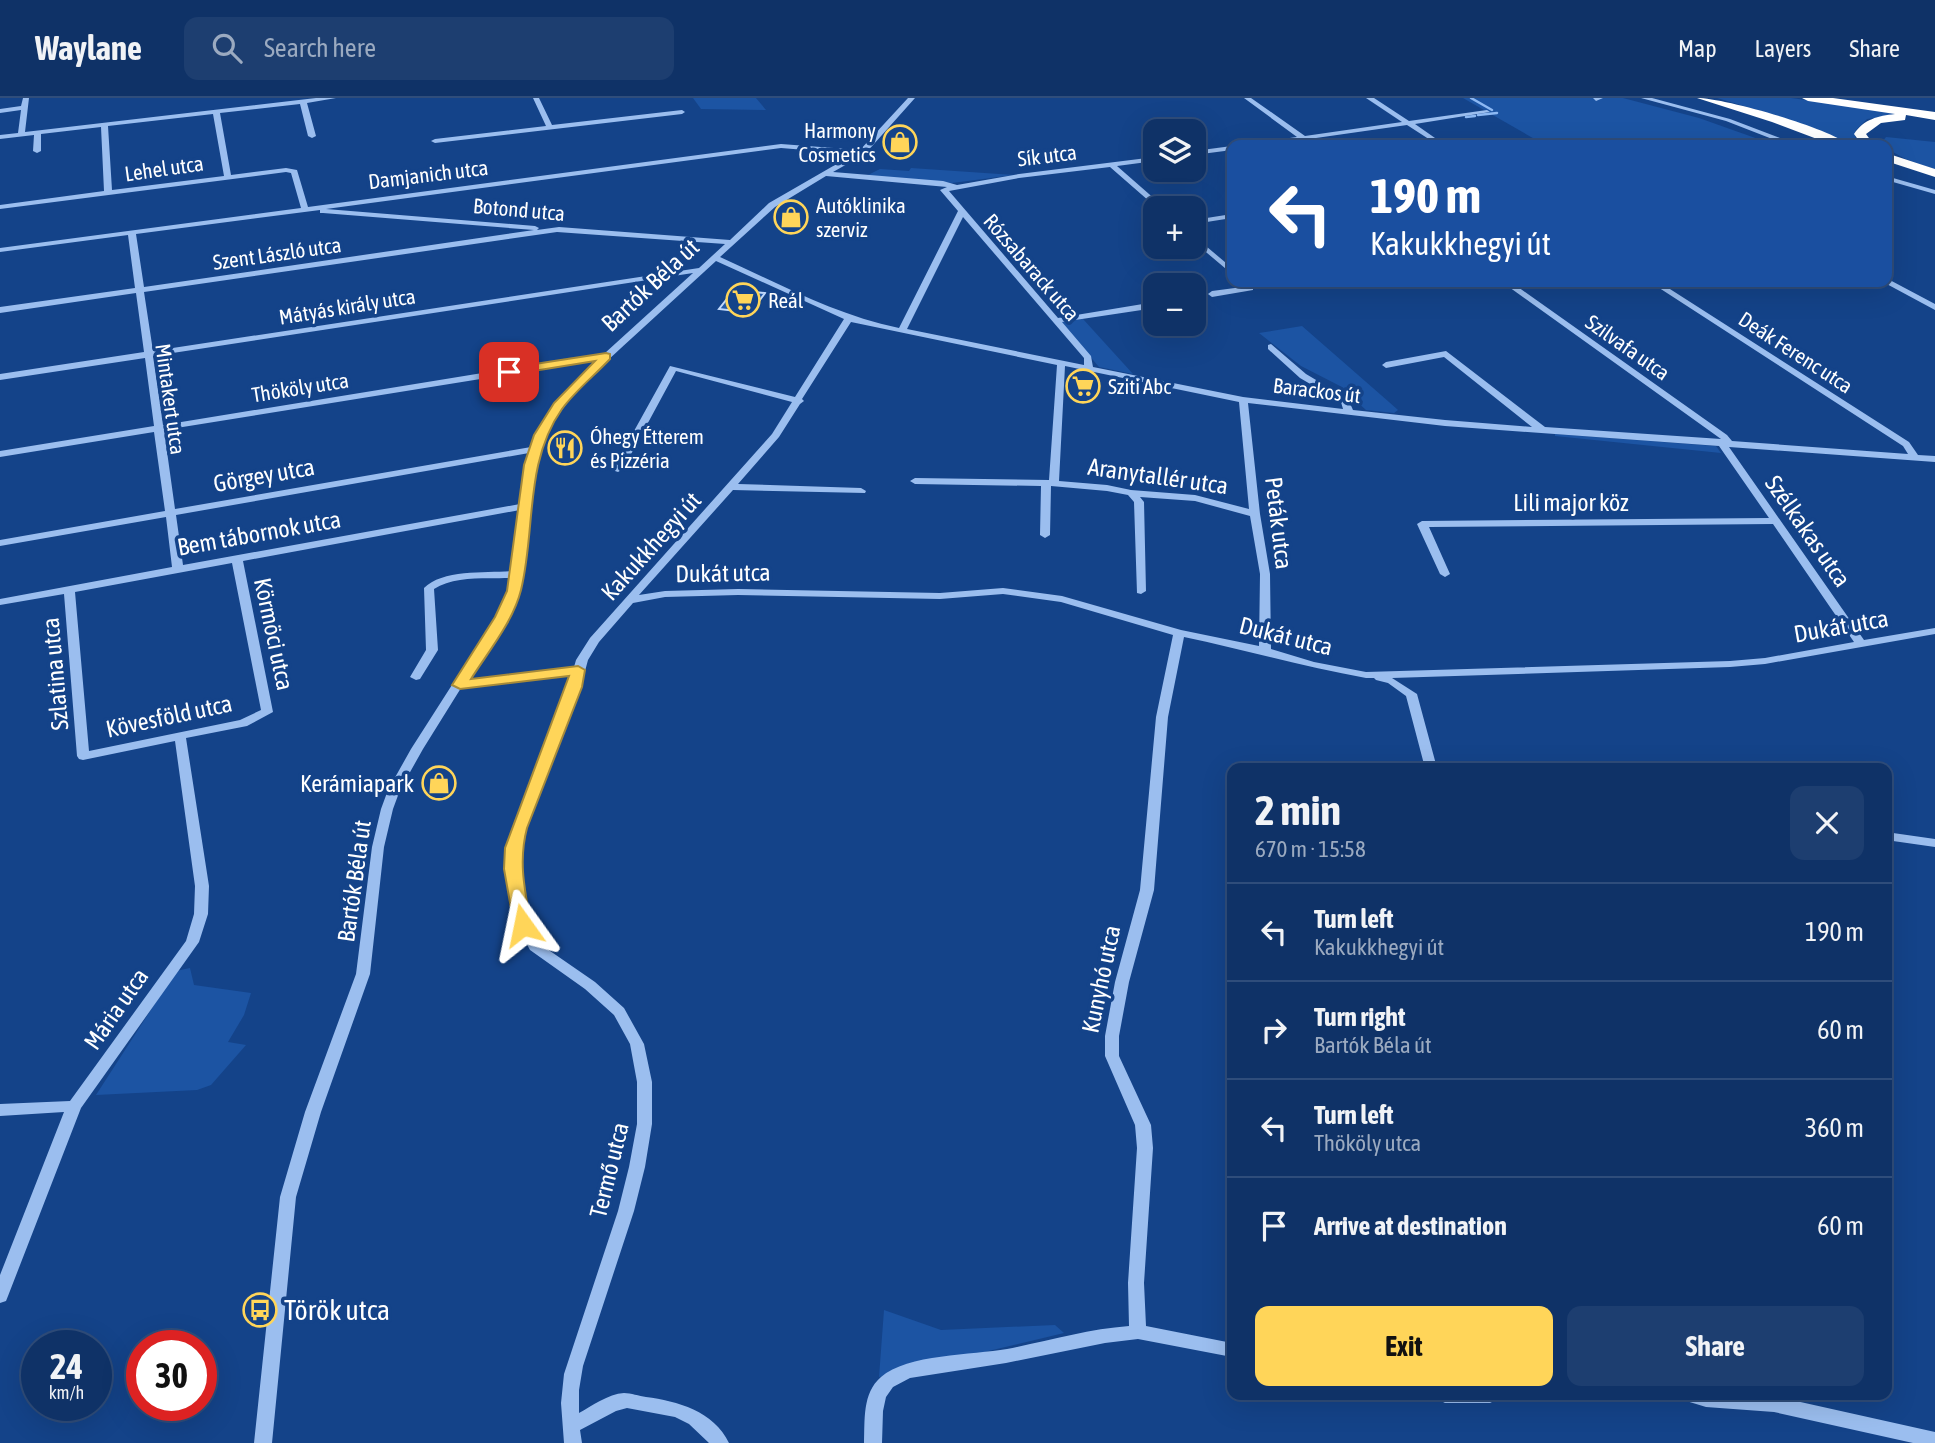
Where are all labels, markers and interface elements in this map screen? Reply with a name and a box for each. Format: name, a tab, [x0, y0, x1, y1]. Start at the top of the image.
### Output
search box	[184, 17, 674, 80]
text: Waylane	[35, 29, 142, 67]
icon: search	[208, 29, 246, 67]
text: Search here	[264, 33, 376, 63]
text: Map	[1678, 35, 1717, 62]
text: Layers	[1755, 35, 1811, 62]
text: Share	[1849, 35, 1900, 62]
place label: Harmony Cosmetics	[799, 118, 876, 166]
map controls	[1143, 119, 1206, 336]
button: layers	[1143, 119, 1206, 182]
shop icon: Harmony Cosmetics	[881, 123, 919, 161]
street label: Sík utca	[1016, 139, 1078, 171]
street label: Lehel utca	[123, 151, 205, 185]
street label: Damjanich utca	[367, 155, 489, 193]
text: 190 m	[1370, 167, 1481, 223]
icon: left	[1255, 168, 1346, 259]
street label: Botond utca	[472, 193, 566, 225]
place label: Autóklinika szerviz	[816, 193, 906, 241]
button: +	[1143, 196, 1206, 259]
shop icon: Autóklinika szerviz	[772, 198, 810, 236]
street label: Rózsabarack utca	[979, 209, 1085, 325]
text: Kakukkhegyi út	[1370, 225, 1551, 262]
street label: Szent László utca	[211, 232, 343, 274]
street label: Bartók Béla út	[596, 233, 704, 337]
button: −	[1143, 273, 1206, 336]
supermarket icon: Reál	[724, 281, 762, 319]
street label: Mátyás király utca	[277, 283, 417, 329]
place label: Reál	[768, 288, 804, 312]
street label: Deák Ferenc utca	[1735, 306, 1857, 398]
street label: Szilvafa utca	[1581, 309, 1675, 385]
street label: Mintakert utca	[151, 342, 191, 456]
pin	[479, 342, 539, 402]
icon: arrive	[490, 353, 528, 391]
street label: Thököly utca	[250, 367, 350, 407]
supermarket icon: Sziti Abc	[1064, 367, 1102, 405]
street label: Barackos út	[1272, 373, 1362, 407]
place label: Sziti Abc	[1108, 374, 1171, 398]
place label: Óhegy Étterem és Pizzéria	[590, 424, 704, 472]
restaurant icon: Óhegy Étterem és Pizzéria	[546, 429, 584, 467]
street label: Görgey utca	[211, 453, 317, 497]
street label: Aranytallér utca	[1086, 453, 1230, 499]
street label: Szélkakas utca	[1760, 470, 1856, 592]
street label: Peták utca	[1260, 475, 1298, 571]
street label: Kakukkhegyi út	[596, 486, 707, 605]
street label: Lili major köz	[1513, 489, 1629, 516]
street label: Bem tábornok utca	[175, 505, 343, 561]
street label: Dukát utca	[675, 559, 771, 587]
street label: Körmöci utca	[249, 575, 299, 693]
street label: Dukát utca	[1792, 604, 1890, 648]
street label: Dukát utca	[1237, 611, 1335, 661]
street label: Szlatina utca	[37, 616, 73, 732]
street label: Kövesföld utca	[103, 689, 235, 743]
shop icon: Kerámiapark	[420, 764, 458, 802]
place label: Kerámiapark	[300, 770, 414, 797]
text: 2 min	[1255, 786, 1341, 834]
button: close	[1790, 786, 1864, 860]
street label: Bartók Béla út	[332, 818, 376, 944]
text: 670 m · 15:58	[1255, 836, 1366, 862]
position arrow	[486, 888, 560, 962]
text: Turn left	[1314, 904, 1394, 934]
icon: left	[1255, 913, 1293, 951]
text: 190 m	[1805, 917, 1864, 947]
street label: Kunyhó utca	[1076, 923, 1126, 1035]
text: Kakukkhegyi út	[1314, 934, 1444, 960]
street label: Mária utca	[78, 963, 154, 1055]
text: Turn right	[1314, 1002, 1405, 1032]
icon: right	[1255, 1011, 1293, 1049]
text: 60 m	[1817, 1015, 1864, 1045]
text: Bartók Béla út	[1314, 1032, 1432, 1058]
text: Turn left	[1314, 1100, 1394, 1130]
icon: left	[1255, 1109, 1293, 1147]
text: 360 m	[1805, 1113, 1864, 1143]
street label: Termő utca	[584, 1120, 634, 1220]
text: Thököly utca	[1314, 1130, 1421, 1156]
icon: arrive	[1255, 1207, 1293, 1245]
text: Arrive at destination	[1314, 1211, 1507, 1241]
text: 60 m	[1817, 1211, 1864, 1241]
bus stop icon: Török utca	[241, 1291, 279, 1329]
place label: Török utca	[284, 1294, 390, 1326]
button: Exit	[1255, 1306, 1553, 1386]
button: Share	[1567, 1306, 1864, 1386]
speed limit sign: 30	[126, 1330, 217, 1421]
text: 24	[50, 1346, 83, 1386]
text: km/h	[49, 1382, 84, 1403]

